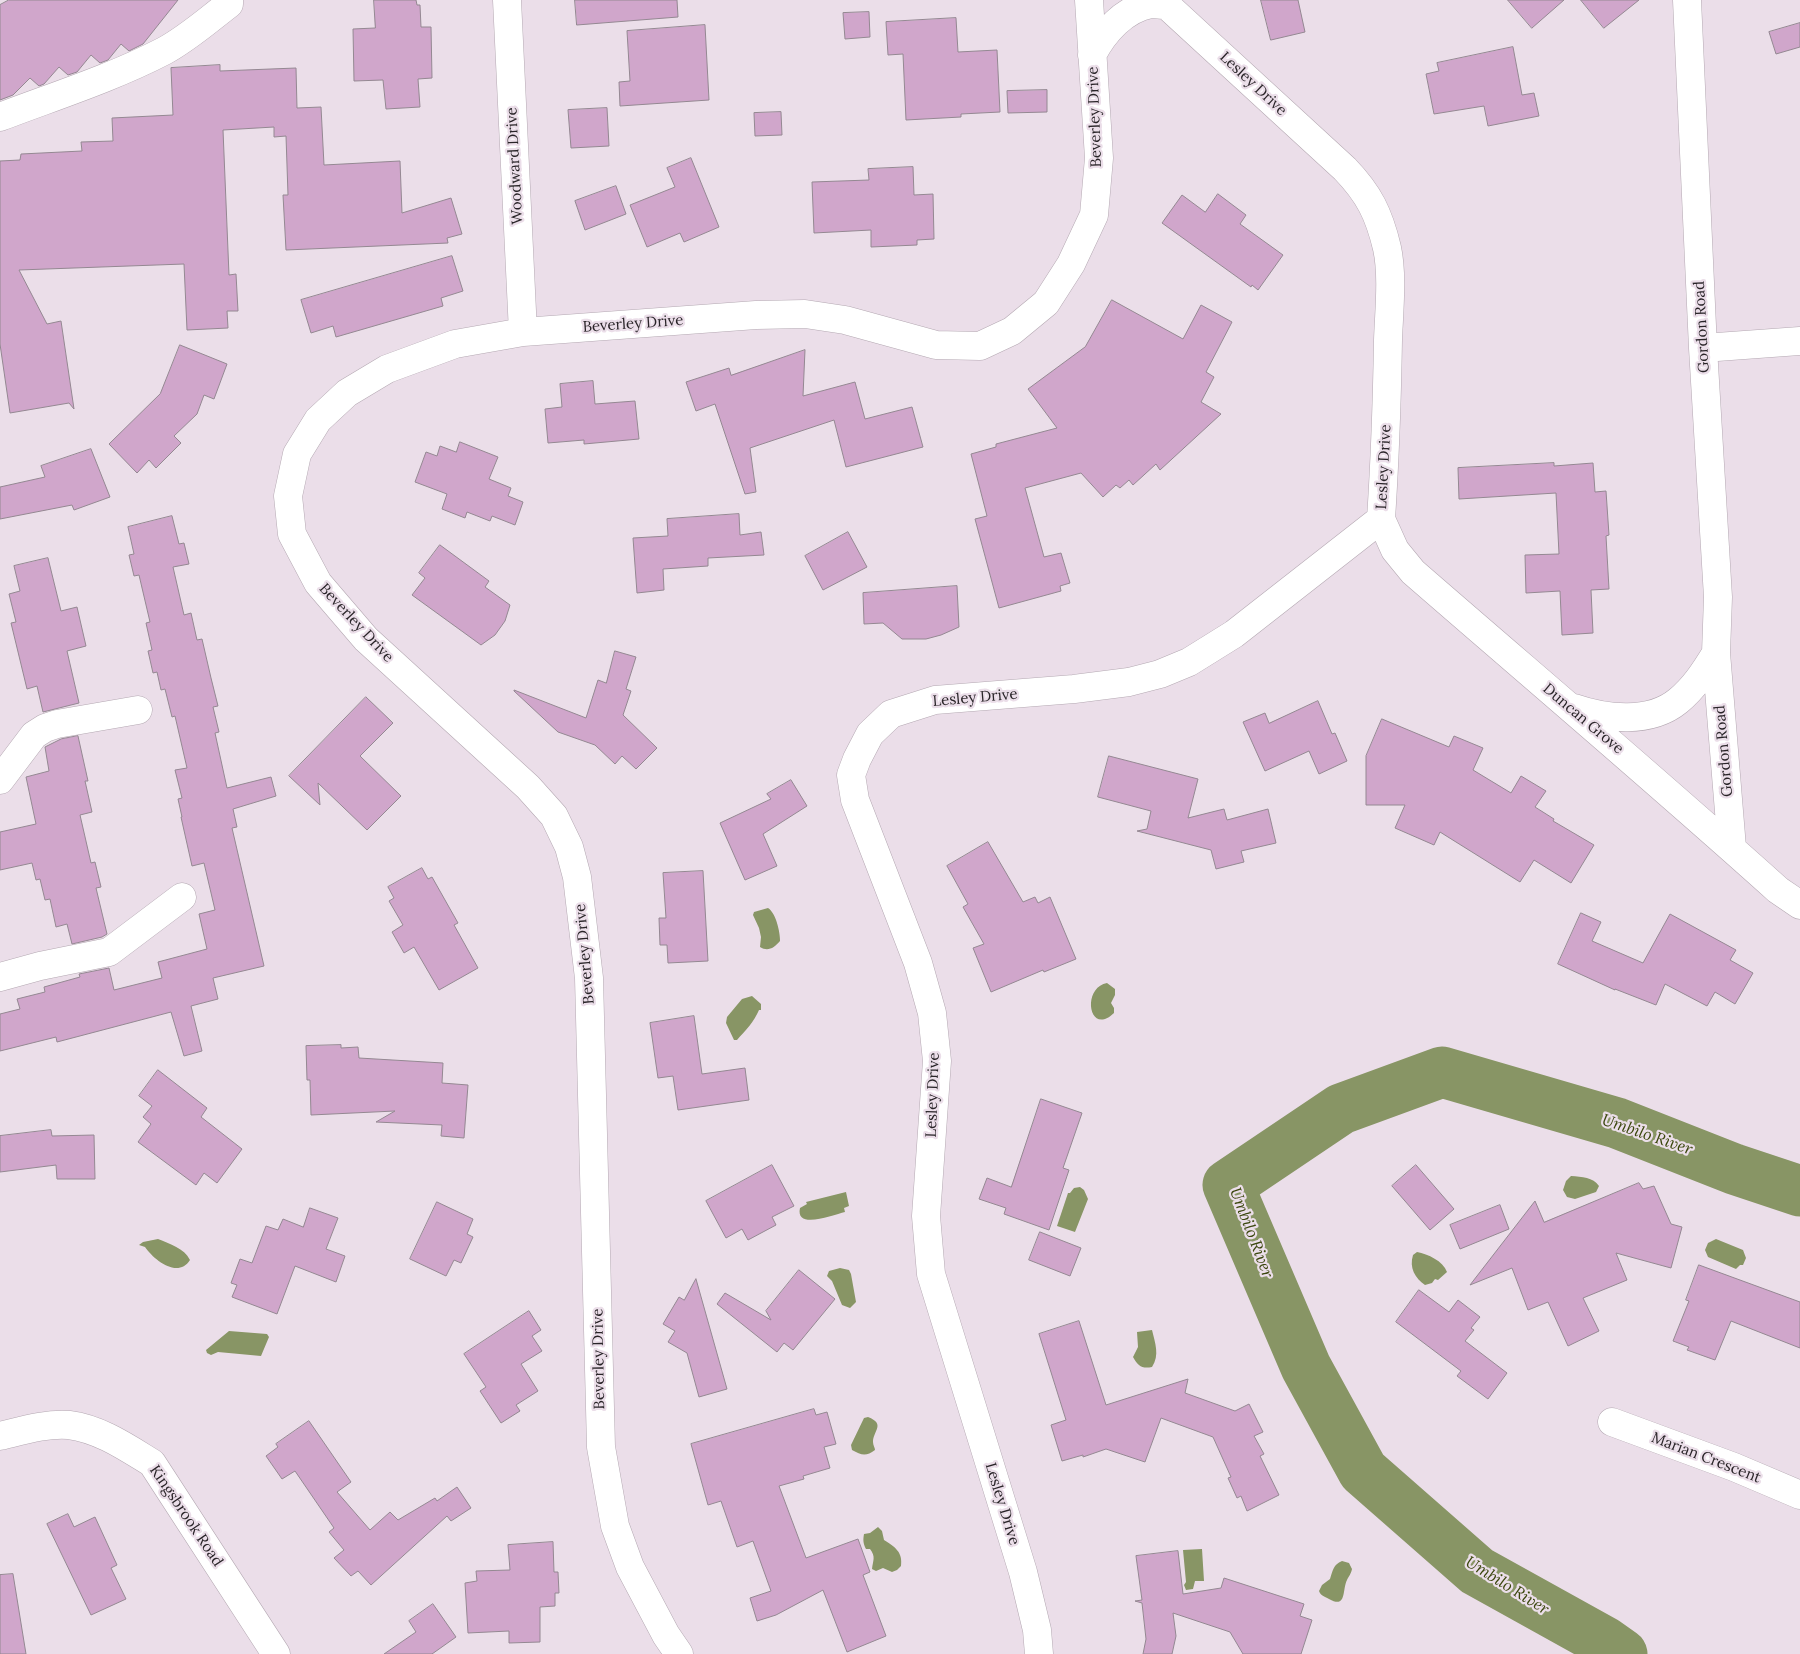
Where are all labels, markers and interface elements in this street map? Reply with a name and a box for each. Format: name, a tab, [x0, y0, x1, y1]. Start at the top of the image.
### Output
street label: Lesley Drive	[1216, 48, 1290, 120]
street label: Beverley Drive	[1084, 66, 1106, 168]
street label: Woodward Drive	[503, 107, 527, 225]
street label: Gordon Road	[1691, 281, 1713, 373]
street label: Beverley Drive	[582, 312, 684, 336]
street label: Lesley Drive	[1373, 424, 1395, 510]
street label: Beverley Drive	[315, 580, 397, 666]
street label: Duncan Grove	[1539, 680, 1627, 758]
street label: Lesley Drive	[932, 685, 1018, 711]
street label: Gordon Road	[1711, 704, 1737, 798]
street label: Beverley Drive	[572, 903, 598, 1005]
street label: Lesley Drive	[923, 1052, 943, 1138]
water label: Umbilo River	[1599, 1110, 1695, 1160]
water label: Umbilo River	[1225, 1185, 1277, 1281]
street label: Beverley Drive	[589, 1308, 609, 1410]
street label: Marian Crescent	[1649, 1429, 1763, 1487]
street label: Lesley Drive	[981, 1461, 1023, 1547]
street label: Kingsbrook Road	[145, 1462, 227, 1570]
water label: Umbilo River	[1462, 1553, 1552, 1619]

